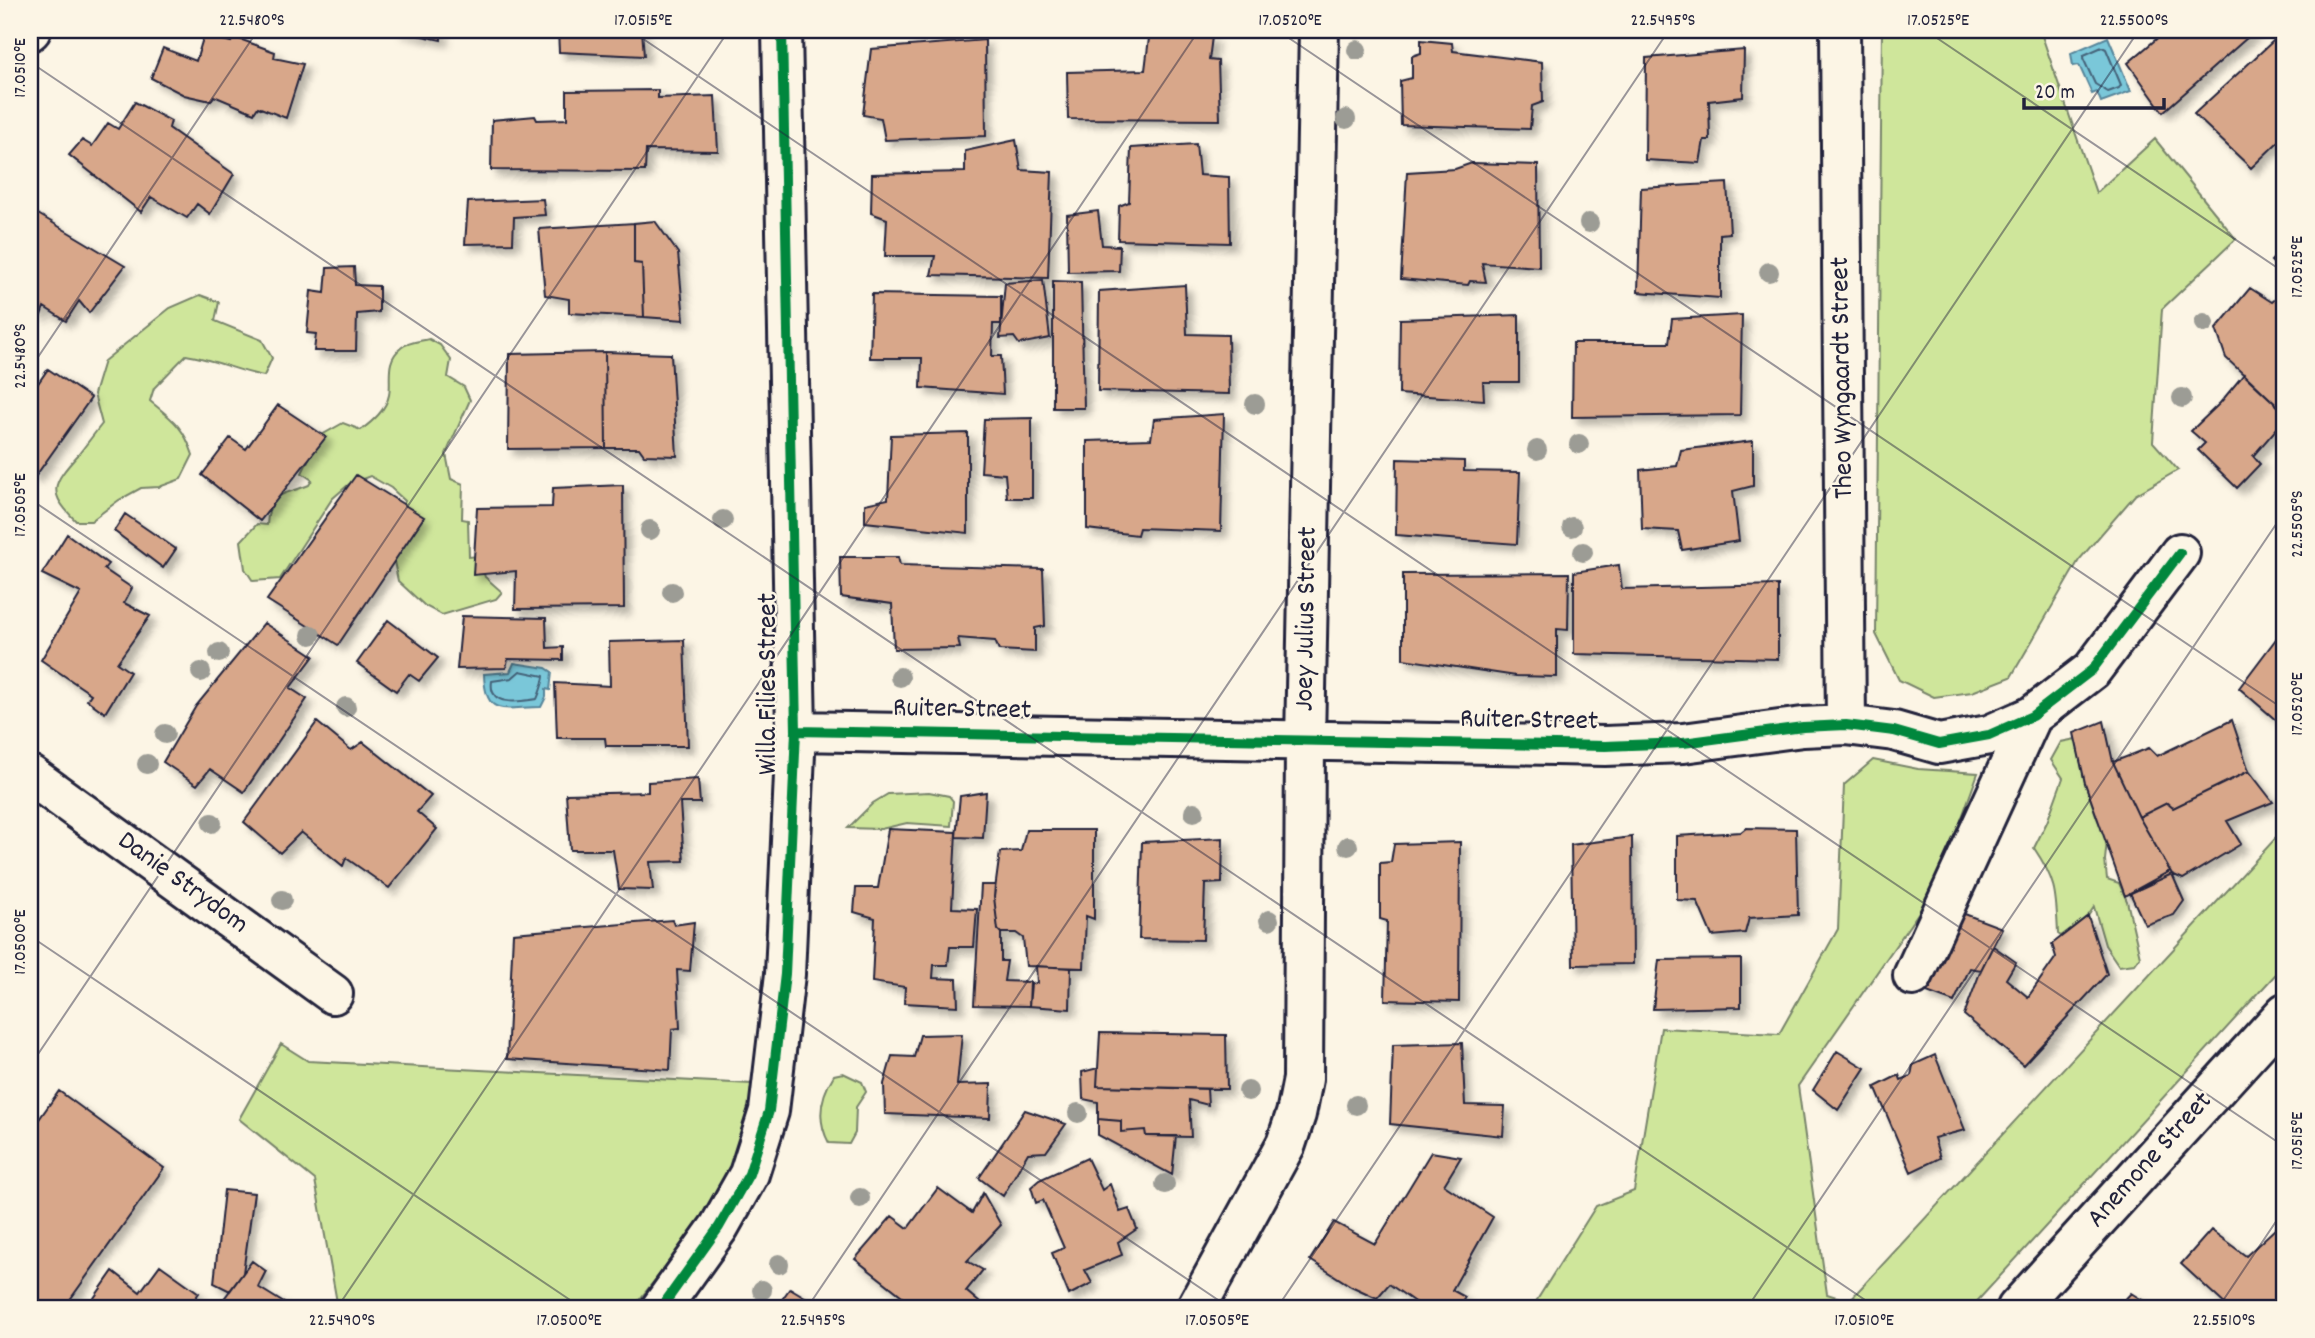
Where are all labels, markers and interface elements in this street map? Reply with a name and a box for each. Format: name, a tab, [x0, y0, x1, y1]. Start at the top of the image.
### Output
text: 22.5480°S	[219, 9, 285, 34]
text: 17.0515°E	[614, 9, 672, 34]
text: 17.0520°E	[1258, 9, 1322, 34]
text: 22.5495°S	[1631, 9, 1695, 34]
text: 17.0525°E	[1907, 9, 1969, 34]
text: 22.5500°S	[2100, 9, 2168, 34]
text: 17.0510°E	[9, 38, 34, 98]
scale bar	[2024, 66, 2164, 110]
text: 20 m	[2035, 79, 2075, 109]
text: 17.0525°E	[2286, 236, 2311, 298]
street label: Theo Wyngaardt Street	[1822, 256, 1866, 500]
text: 22.5480°S	[9, 323, 34, 389]
text: 17.0505°E	[9, 473, 34, 537]
text: 22.5505°S	[2286, 490, 2311, 558]
street label: Joey Julius Street	[1286, 526, 1330, 712]
street label: Willa Filies Street	[750, 593, 790, 775]
text: 17.0520°E	[2286, 672, 2311, 736]
street label: Ruiter Street	[892, 690, 1032, 732]
street label: Ruiter Street	[1459, 701, 1599, 743]
street label: Danie Strydom	[108, 823, 256, 945]
text: 17.0500°E	[9, 909, 34, 975]
street label: Anemone Street	[2079, 1084, 2223, 1238]
text: 17.0515°E	[2286, 1112, 2311, 1170]
text: 22.5490°S	[309, 1309, 375, 1334]
text: 17.0500°E	[536, 1309, 602, 1334]
text: 22.5495°S	[781, 1309, 845, 1334]
text: 17.0505°E	[1185, 1309, 1249, 1334]
text: 17.0510°E	[1834, 1309, 1894, 1334]
text: 22.5510°S	[2193, 1309, 2255, 1334]

